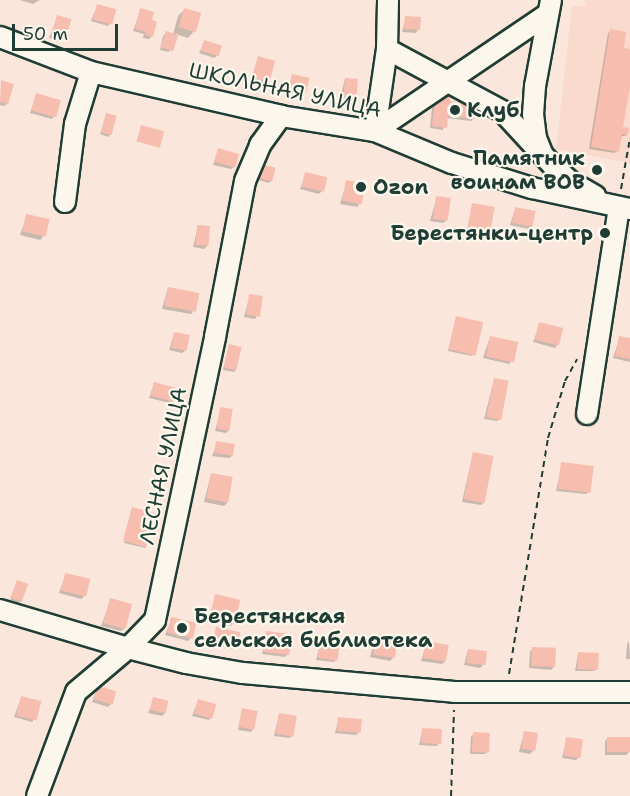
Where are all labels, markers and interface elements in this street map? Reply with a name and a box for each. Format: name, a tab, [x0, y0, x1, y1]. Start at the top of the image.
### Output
scale bar	[15, 12, 122, 50]
text: 50 m	[23, 22, 68, 46]
street label: ШКОЛЬНАЯ УЛИЦА	[187, 57, 383, 123]
place label: Клуб	[467, 97, 519, 123]
marker: Клуб	[448, 103, 462, 117]
place label: Памятник воинам ВОВ	[451, 145, 585, 195]
marker: Памятник воинам ВОВ	[590, 163, 604, 177]
place label: Ozon	[373, 174, 428, 200]
marker: Ozon	[354, 180, 368, 194]
place label: Берестянки-центр	[390, 220, 593, 246]
marker: Берестянки-центр	[598, 226, 612, 240]
street label: ЛЕСНАЯ УЛИЦА	[134, 385, 192, 547]
place label: Берестянская сельская библиотека	[194, 603, 432, 653]
marker: Берестянская сельская библиотека	[175, 621, 189, 635]

